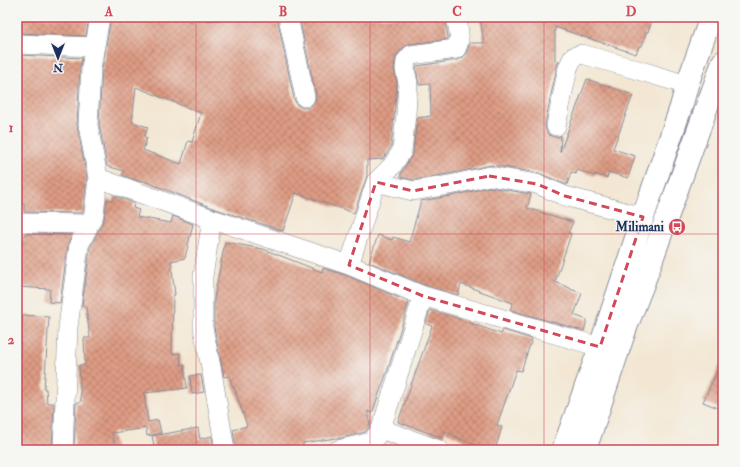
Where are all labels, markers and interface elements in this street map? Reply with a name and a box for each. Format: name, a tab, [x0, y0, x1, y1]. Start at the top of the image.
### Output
text: A	[104, 4, 114, 20]
text: B	[279, 4, 287, 20]
text: C	[452, 4, 462, 20]
text: D	[626, 4, 637, 20]
north arrow	[38, 38, 78, 78]
text: N	[52, 61, 64, 74]
text: 1	[9, 120, 14, 136]
bus stop icon: Milimani	[667, 217, 687, 237]
place label: Milimani	[615, 219, 665, 235]
text: 2	[8, 332, 15, 348]

